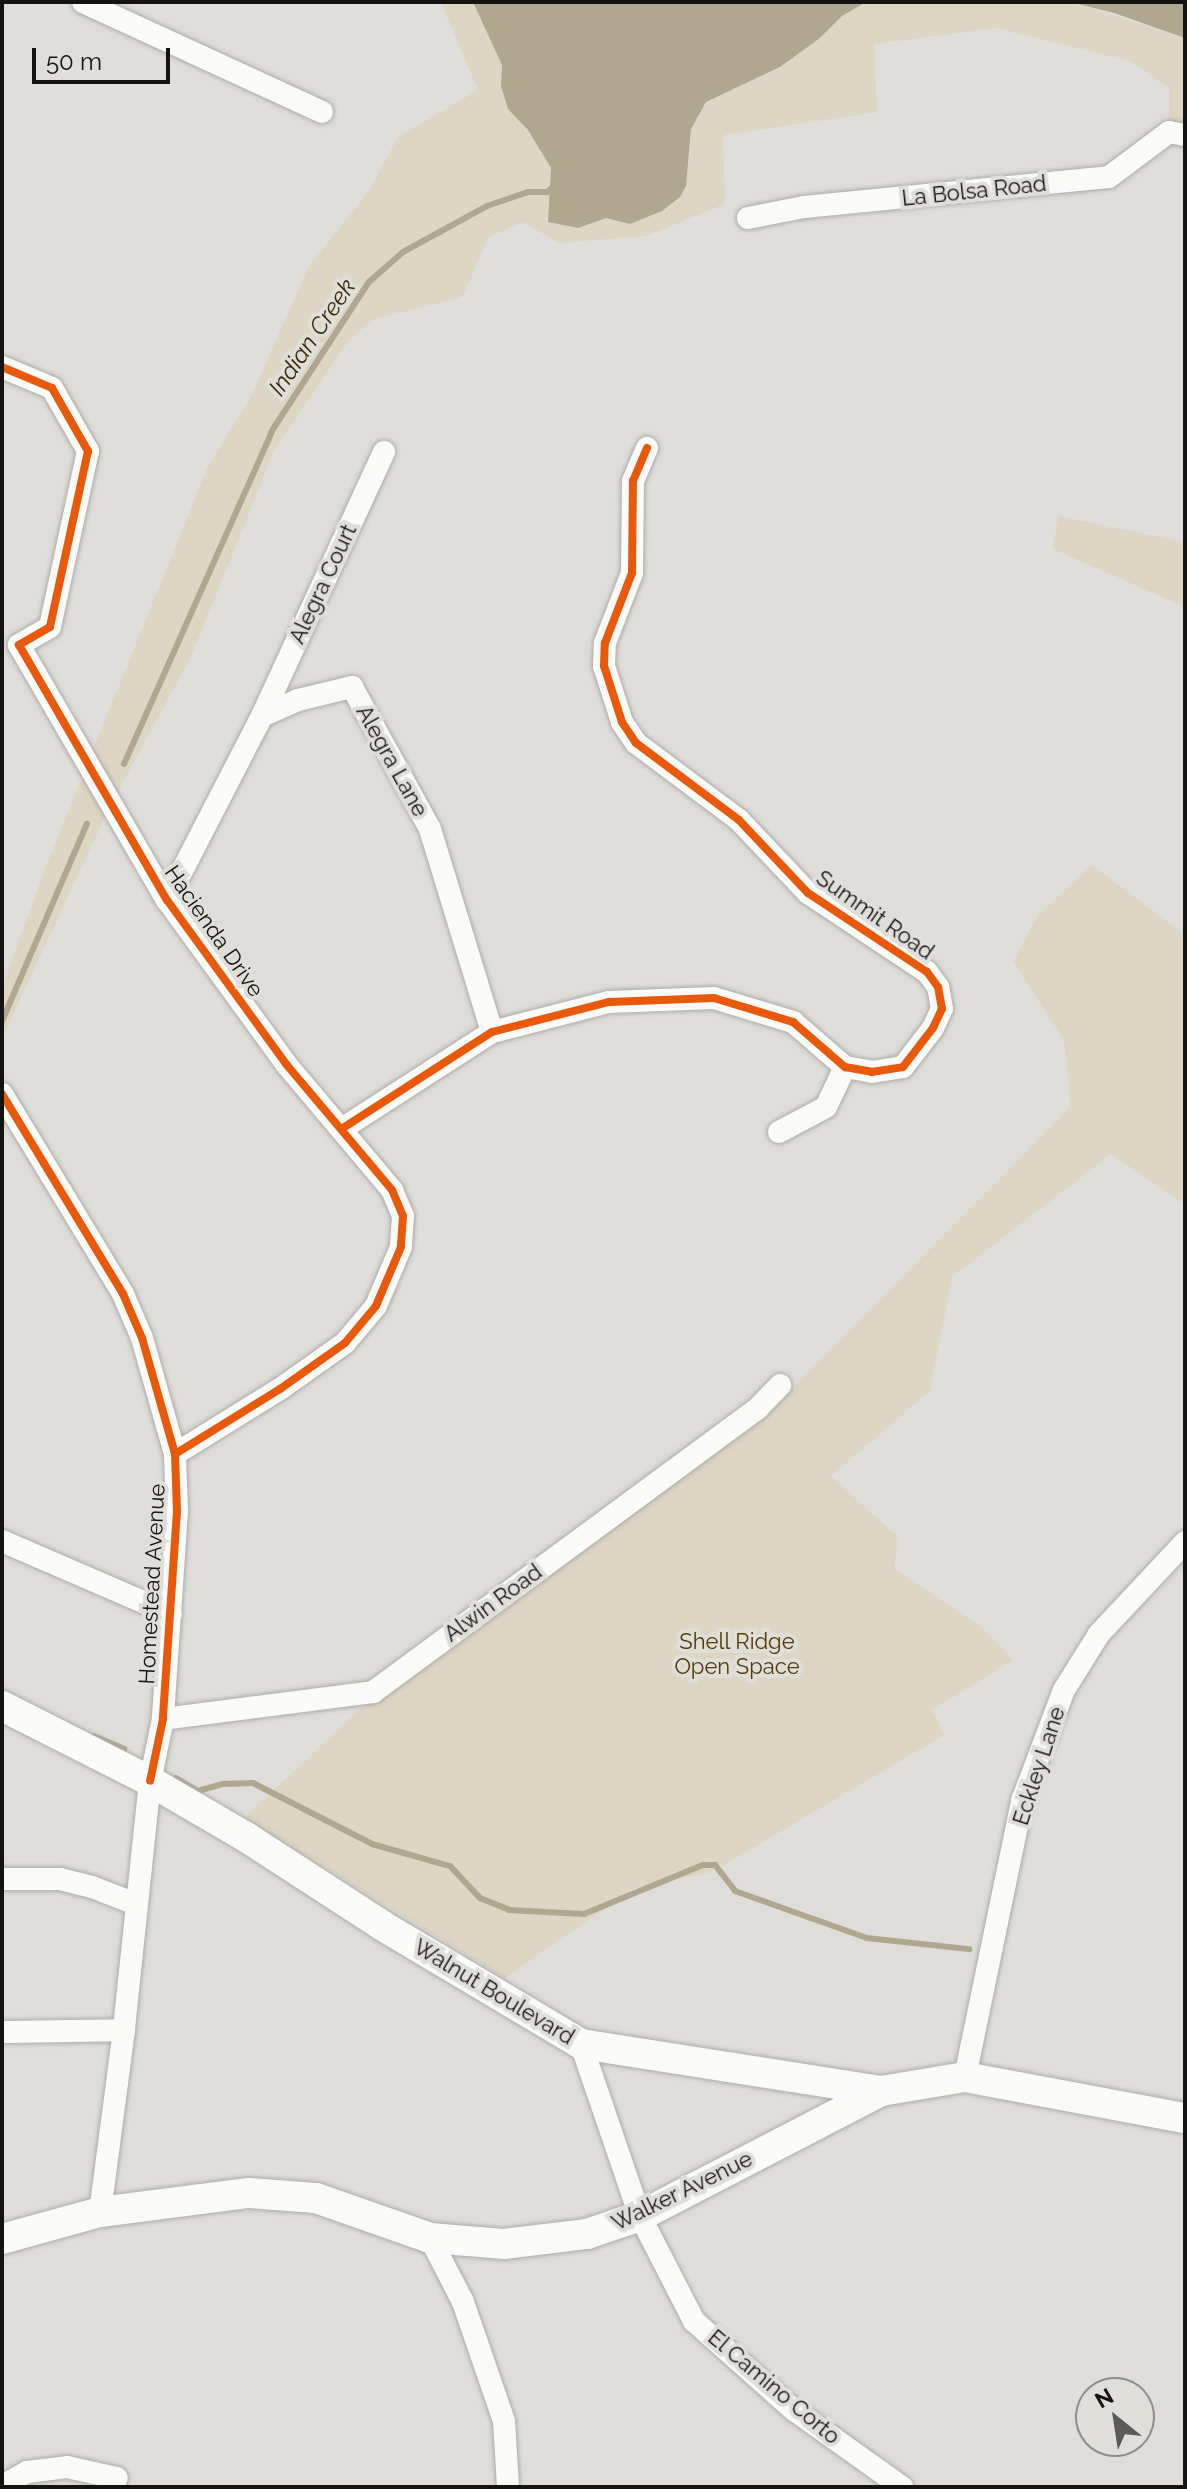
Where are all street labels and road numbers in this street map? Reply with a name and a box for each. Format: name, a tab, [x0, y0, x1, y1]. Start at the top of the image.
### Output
street label: La Bolsa Road	[900, 170, 1048, 212]
street label: Alegra Court	[284, 520, 362, 648]
street label: Alegra Lane	[351, 701, 433, 821]
street label: Hacienda Drive	[159, 860, 269, 1002]
street label: Summit Road	[811, 865, 939, 965]
street label: Homestead Avenue	[134, 1483, 170, 1685]
street label: Alwin Road	[439, 1559, 547, 1647]
street label: Eckley Lane	[1007, 1703, 1071, 1829]
street label: Walnut Boulevard	[409, 1934, 579, 2050]
street label: Walker Avenue	[607, 2145, 757, 2237]
street label: El Camino Corto	[702, 2324, 846, 2450]

